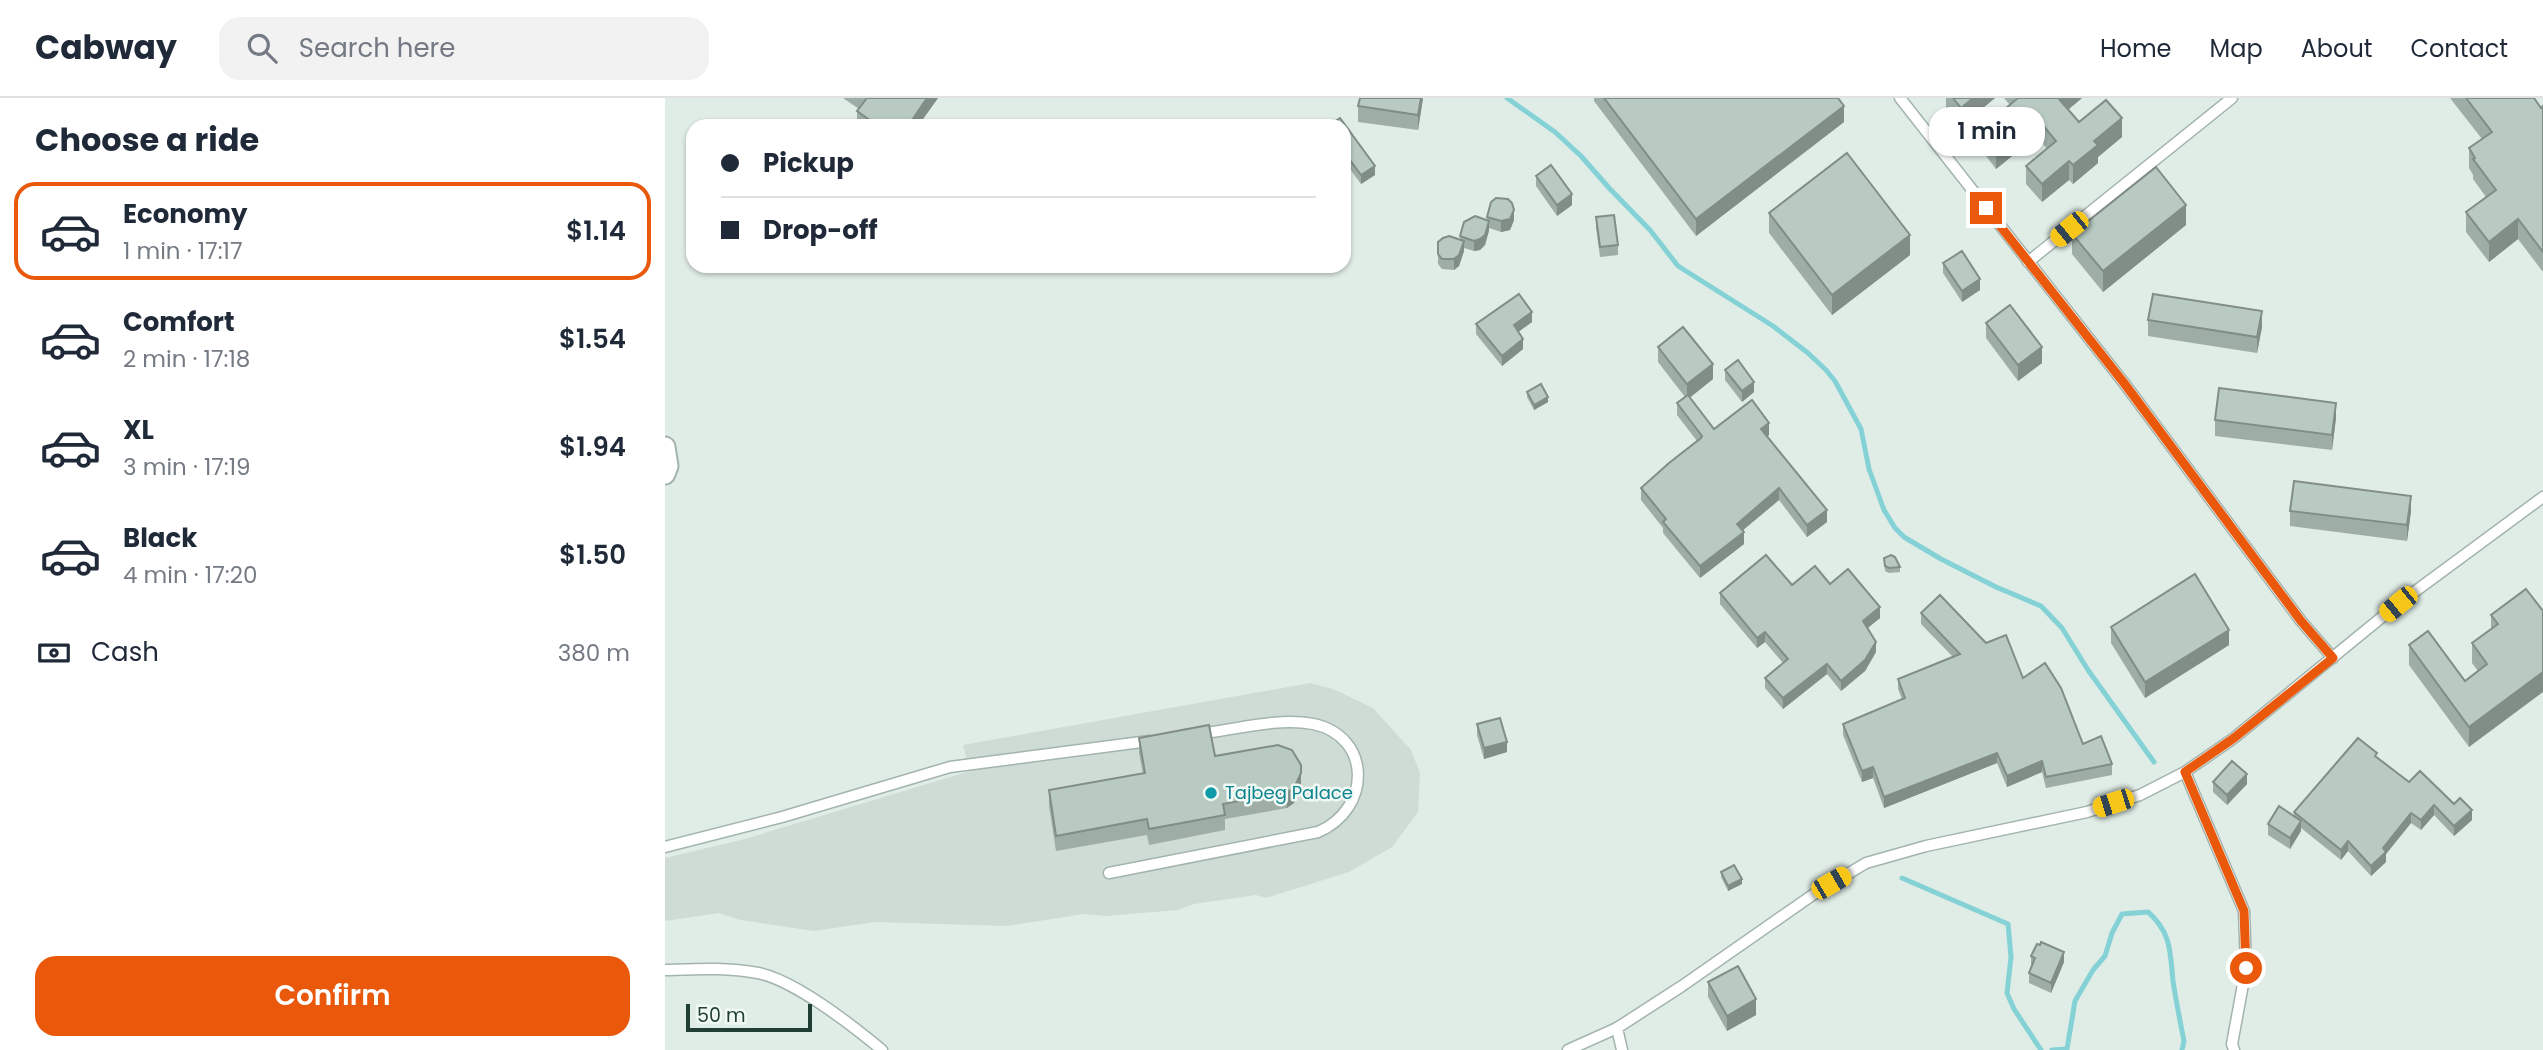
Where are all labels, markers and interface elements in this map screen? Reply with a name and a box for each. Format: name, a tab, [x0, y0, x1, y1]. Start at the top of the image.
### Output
search box	[219, 17, 709, 80]
text: Cabway	[35, 24, 177, 71]
icon: search	[243, 29, 281, 67]
text: Search here	[299, 30, 455, 66]
text: Home	[2100, 32, 2172, 65]
text: Map	[2210, 32, 2263, 65]
text: About	[2301, 32, 2372, 65]
text: Contact	[2410, 32, 2508, 65]
callout: 1 min	[1928, 106, 2044, 155]
text: 1 min	[1957, 115, 2017, 147]
text: Choose a ride	[35, 117, 259, 162]
text: Pickup	[763, 145, 854, 181]
route end	[1970, 192, 2002, 224]
text: Economy	[123, 196, 247, 232]
icon: car	[39, 200, 102, 263]
car	[2047, 208, 2092, 250]
text: Drop-off	[763, 212, 878, 248]
text: $1.14	[566, 213, 626, 249]
text: 1 min · 17:17	[123, 235, 242, 267]
text: Comfort	[123, 304, 235, 340]
icon: car	[39, 308, 102, 371]
text: $1.54	[559, 321, 626, 357]
text: 2 min · 17:18	[123, 343, 250, 375]
text: XL	[123, 412, 154, 448]
icon: car	[39, 416, 102, 479]
text: $1.94	[559, 429, 626, 465]
text: 3 min · 17:19	[123, 451, 251, 483]
text: Black	[123, 520, 197, 556]
icon: car	[39, 524, 102, 587]
text: $1.50	[559, 537, 626, 573]
text: 4 min · 17:20	[123, 559, 257, 591]
car	[2376, 583, 2421, 625]
icon: cash	[35, 634, 73, 672]
text: Cash	[91, 634, 159, 670]
text: 380 m	[558, 637, 630, 669]
place label: Tajbeg Palace	[1225, 780, 1353, 805]
marker: Tajbeg Palace	[1203, 785, 1219, 801]
car	[2090, 787, 2137, 819]
car	[1808, 863, 1855, 903]
route start	[2230, 952, 2262, 984]
button: Confirm	[35, 956, 630, 1036]
scale bar	[686, 1001, 812, 1033]
text: 50 m	[697, 1002, 746, 1029]

